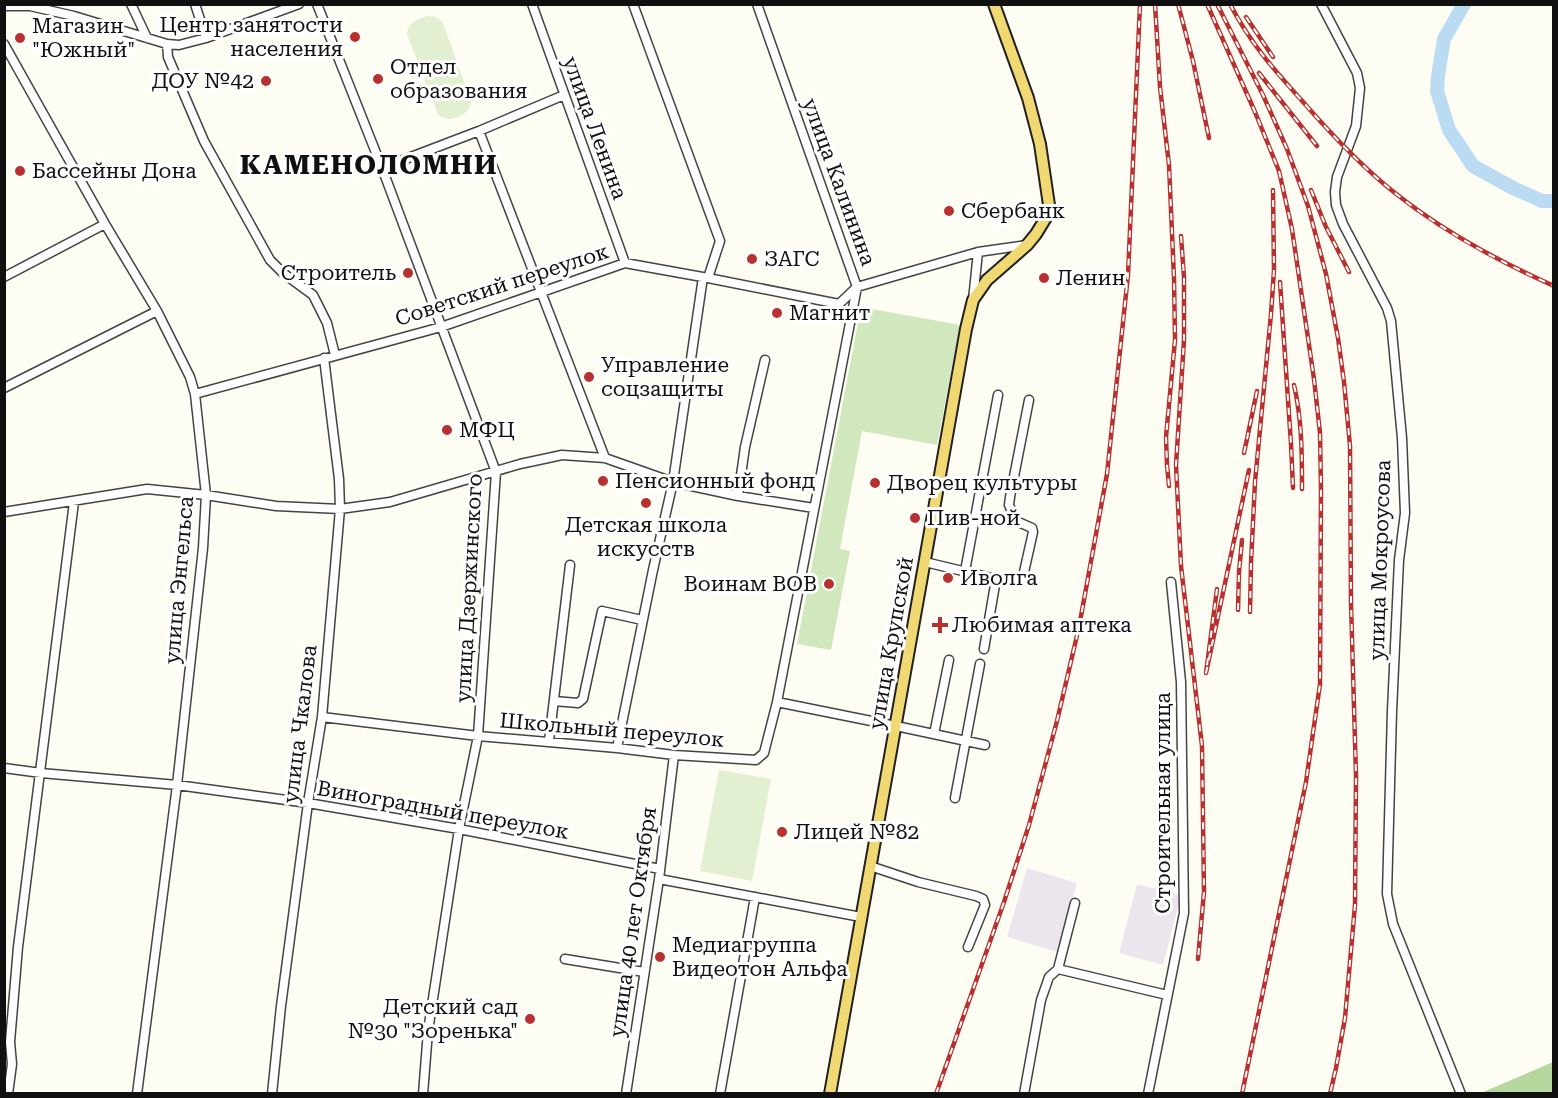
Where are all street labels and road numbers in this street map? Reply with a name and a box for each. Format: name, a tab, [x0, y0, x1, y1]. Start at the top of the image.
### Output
street label: улица Ленина	[558, 53, 632, 203]
street label: улица Калинина	[798, 95, 881, 270]
street label: Советский переулок	[392, 239, 612, 331]
street label: улица Мокроусова	[1364, 459, 1396, 661]
street label: улица Дзержинского	[451, 473, 487, 703]
street label: улица Энгельса	[160, 494, 198, 665]
street label: улица Крупской	[864, 555, 918, 731]
street label: улица Чкалова	[278, 643, 322, 805]
street label: Строительная улица	[1151, 692, 1175, 914]
street label: Школьный переулок	[499, 708, 725, 752]
street label: Виноградный переулок	[315, 776, 571, 844]
street label: улица 40 лет Октября	[605, 805, 661, 1039]

